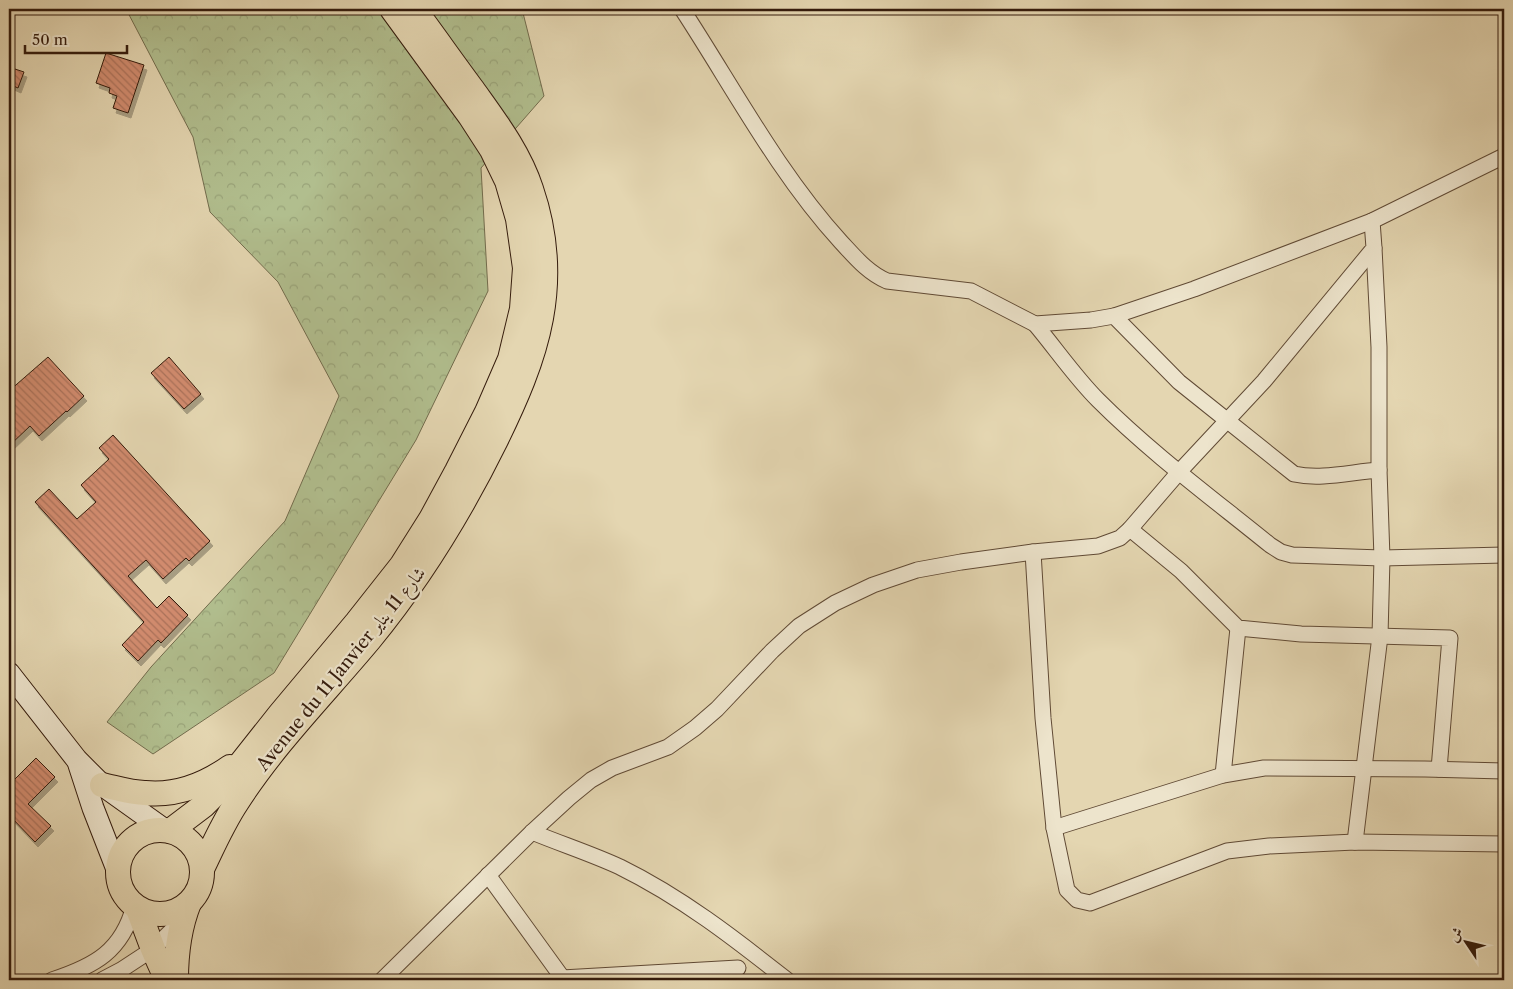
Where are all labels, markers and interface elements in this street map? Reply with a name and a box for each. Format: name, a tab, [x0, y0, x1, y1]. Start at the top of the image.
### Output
scale bar	[25, 22, 128, 54]
text: 50 m	[32, 30, 68, 49]
street label: Avenue du 11 Janvier شارع 11 يناير	[251, 562, 433, 779]
north arrow	[1440, 916, 1490, 966]
text: ش	[1444, 924, 1467, 945]

